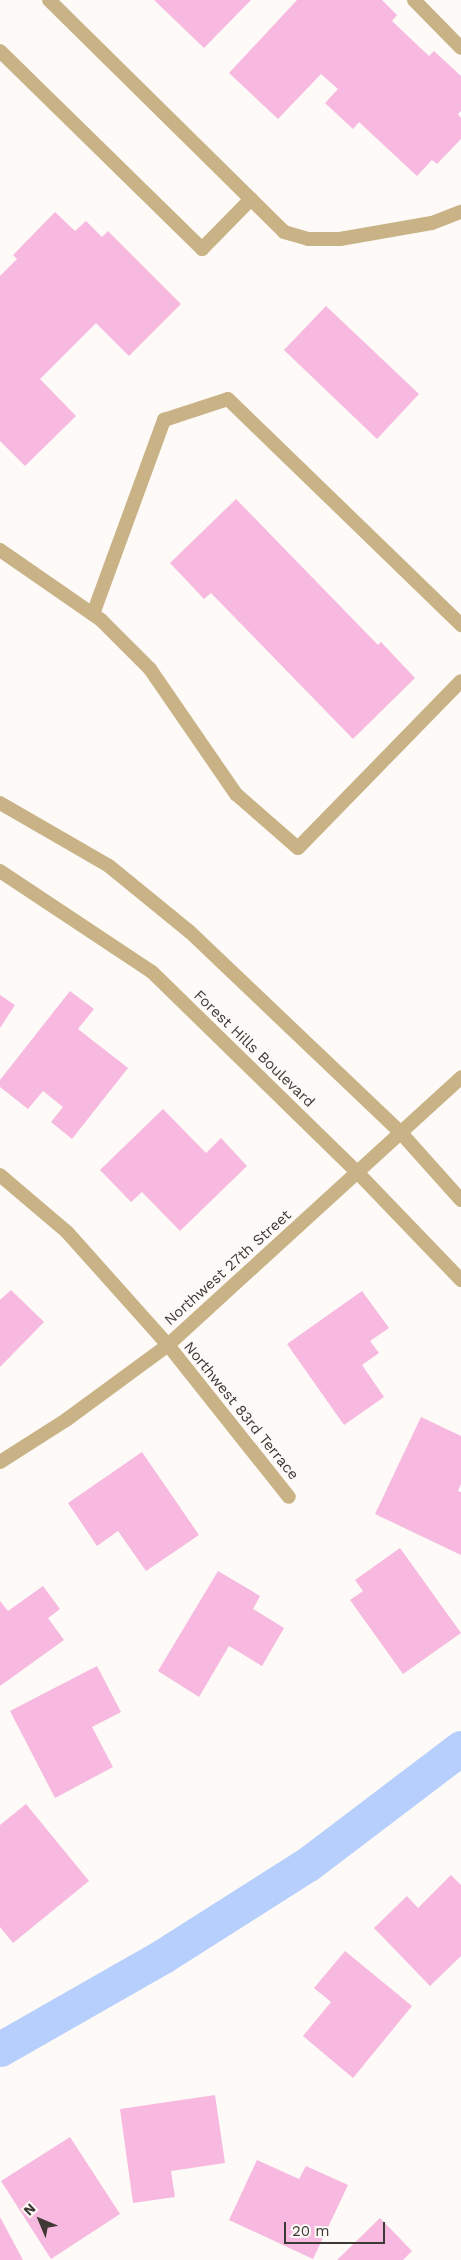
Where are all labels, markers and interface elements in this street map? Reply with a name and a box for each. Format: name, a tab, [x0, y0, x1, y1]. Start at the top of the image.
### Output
street label: Forest Hills Boulevard	[190, 987, 318, 1111]
street label: Northwest 27th Street	[161, 1206, 295, 1330]
street label: Northwest 83rd Terrace	[180, 1338, 302, 1484]
north arrow	[15, 2195, 65, 2245]
text: N	[20, 2200, 39, 2219]
scale bar	[286, 2212, 387, 2244]
text: 20 m	[292, 2222, 330, 2240]

